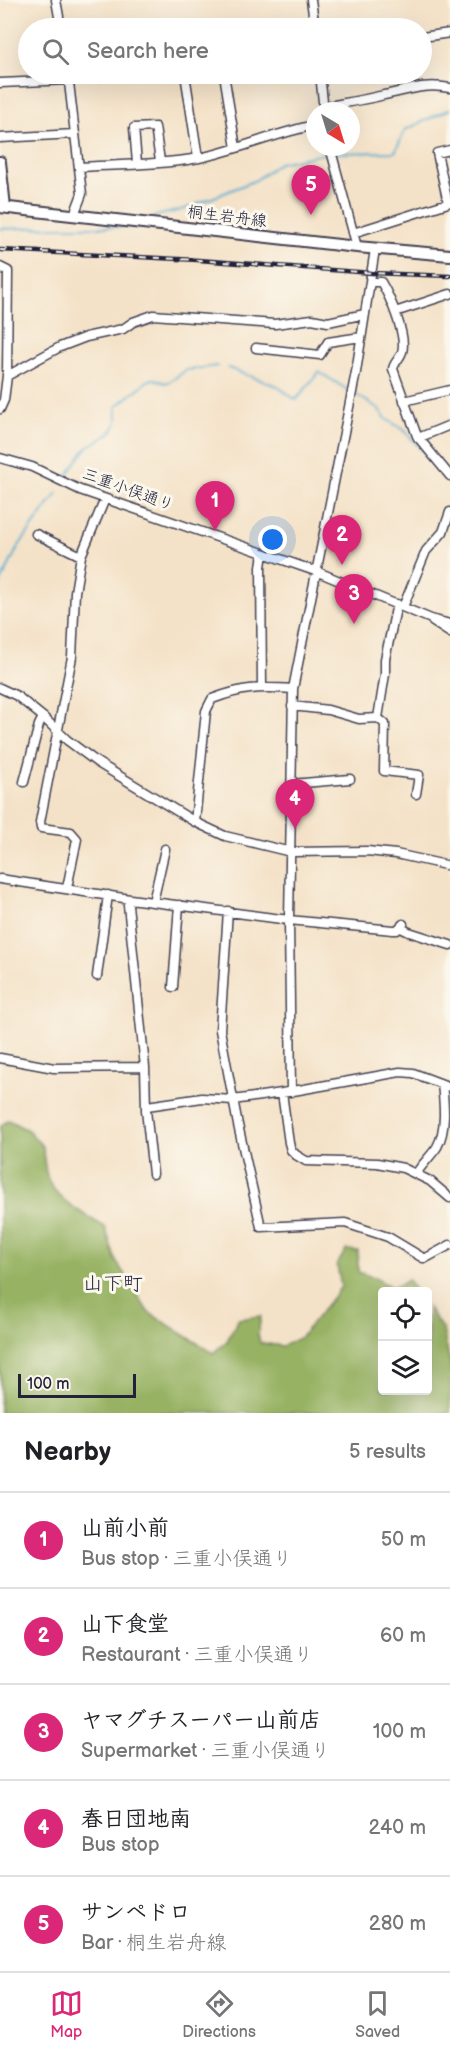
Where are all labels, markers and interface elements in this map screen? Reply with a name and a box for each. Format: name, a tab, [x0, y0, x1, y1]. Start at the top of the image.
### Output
search box	[18, 18, 432, 84]
icon: search	[39, 35, 72, 68]
text: Search here	[87, 38, 209, 65]
north arrow	[306, 102, 360, 156]
pin: 5	[292, 166, 330, 215]
street label: 桐生岩舟線	[186, 203, 268, 231]
street label: 三重小俣通り	[80, 465, 176, 515]
pin: 1	[196, 482, 234, 531]
pin: 2	[322, 516, 362, 565]
your location	[258, 525, 287, 554]
pin: 3	[334, 574, 374, 624]
pin: 4	[276, 780, 314, 829]
district label: 山下町	[83, 1272, 143, 1296]
map controls	[378, 1287, 432, 1395]
button: locate	[378, 1287, 432, 1341]
button: layers	[378, 1341, 432, 1395]
scale bar	[18, 1371, 136, 1398]
text: 100 m	[27, 1375, 70, 1394]
text: Nearby	[24, 1437, 111, 1468]
text: 5 results	[349, 1440, 426, 1464]
text: 山前小前	[81, 1515, 169, 1542]
text: 1	[39, 1528, 48, 1552]
text: 50 m	[381, 1528, 426, 1552]
text: Bus stop · 三重小俣通り	[81, 1547, 293, 1571]
text: 山下食堂	[81, 1611, 169, 1638]
text: 2	[38, 1624, 49, 1648]
text: 60 m	[380, 1624, 426, 1648]
text: Restaurant · 三重小俣通り	[81, 1643, 314, 1667]
text: ヤマグチスーパー山前店	[81, 1707, 321, 1734]
text: 3	[38, 1720, 49, 1744]
text: 100 m	[373, 1720, 426, 1744]
text: Supermarket · 三重小俣通り	[81, 1739, 331, 1763]
text: 春日団地南	[81, 1806, 191, 1833]
text: 4	[38, 1816, 49, 1840]
text: 240 m	[369, 1816, 426, 1840]
text: Bus stop	[81, 1833, 160, 1857]
text: サンペドロ	[81, 1899, 191, 1926]
text: 5	[38, 1912, 49, 1936]
text: 280 m	[369, 1912, 426, 1936]
text: Bar · 桐生岩舟線	[81, 1931, 226, 1955]
tab: Map	[50, 1987, 83, 2042]
tab: Directions	[182, 1987, 256, 2042]
tab: Saved	[355, 1987, 400, 2042]

